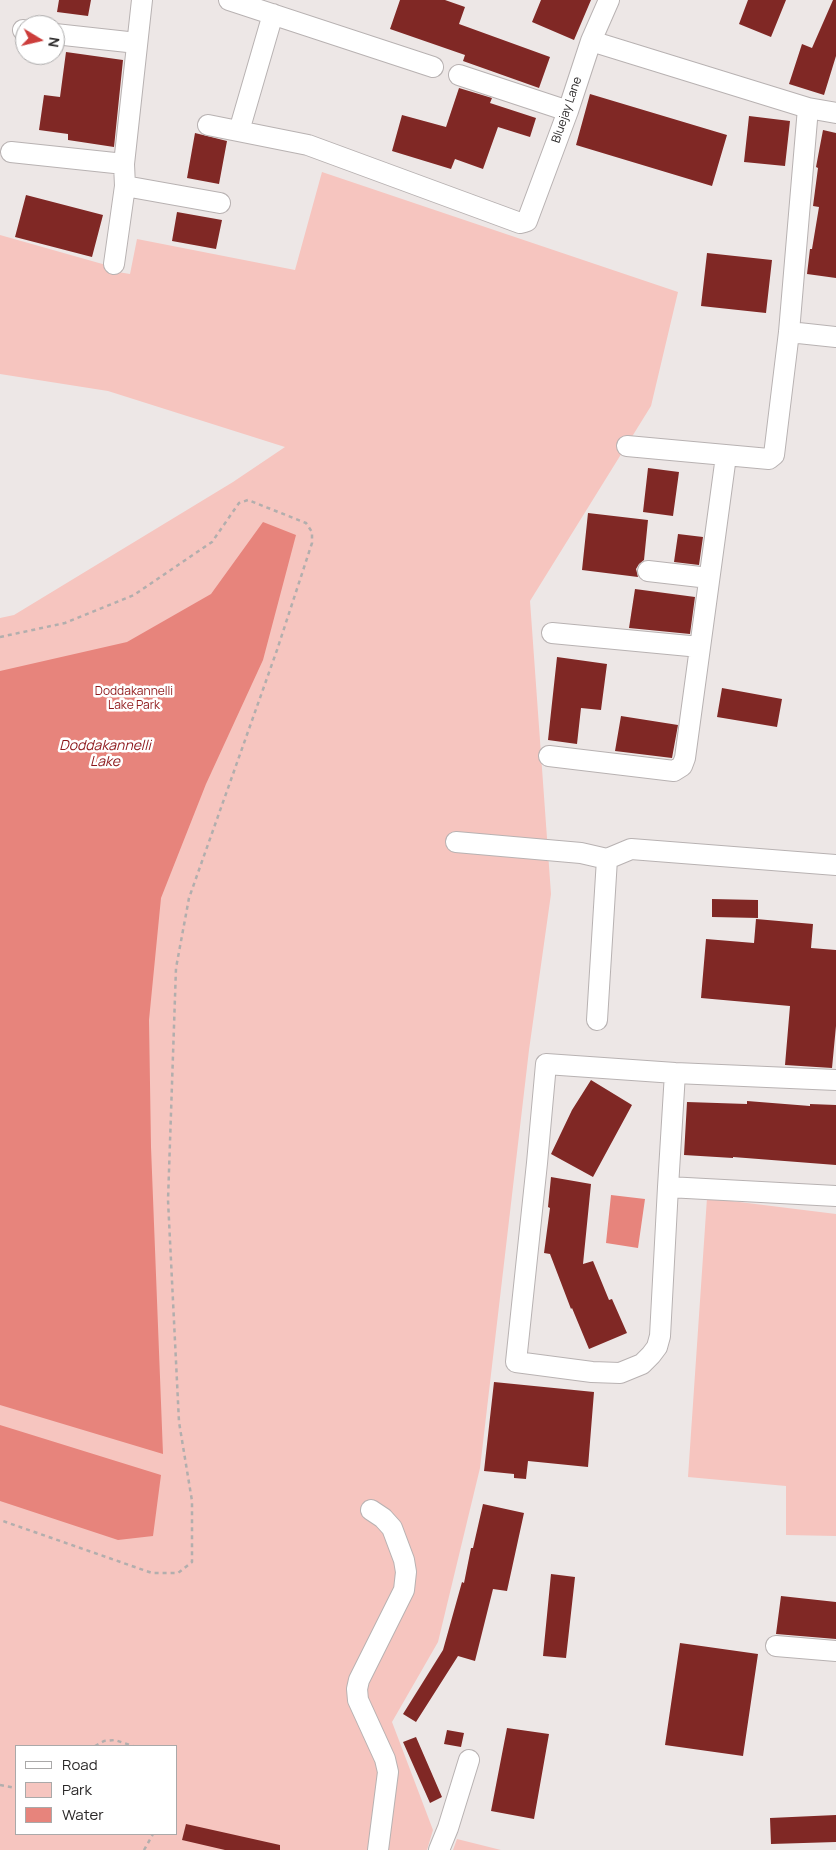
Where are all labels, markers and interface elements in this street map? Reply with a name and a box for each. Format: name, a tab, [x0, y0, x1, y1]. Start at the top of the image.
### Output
north arrow	[15, 15, 65, 65]
text: N	[44, 36, 64, 49]
street label: Bluejay Lane	[549, 75, 585, 145]
park label: Doddakannelli Lake Park	[95, 685, 173, 713]
water label: Doddakannelli Lake	[59, 738, 151, 770]
legend	[15, 1745, 178, 1835]
text: Road	[62, 1754, 98, 1775]
text: Park	[62, 1779, 92, 1800]
text: Water	[62, 1804, 104, 1825]

